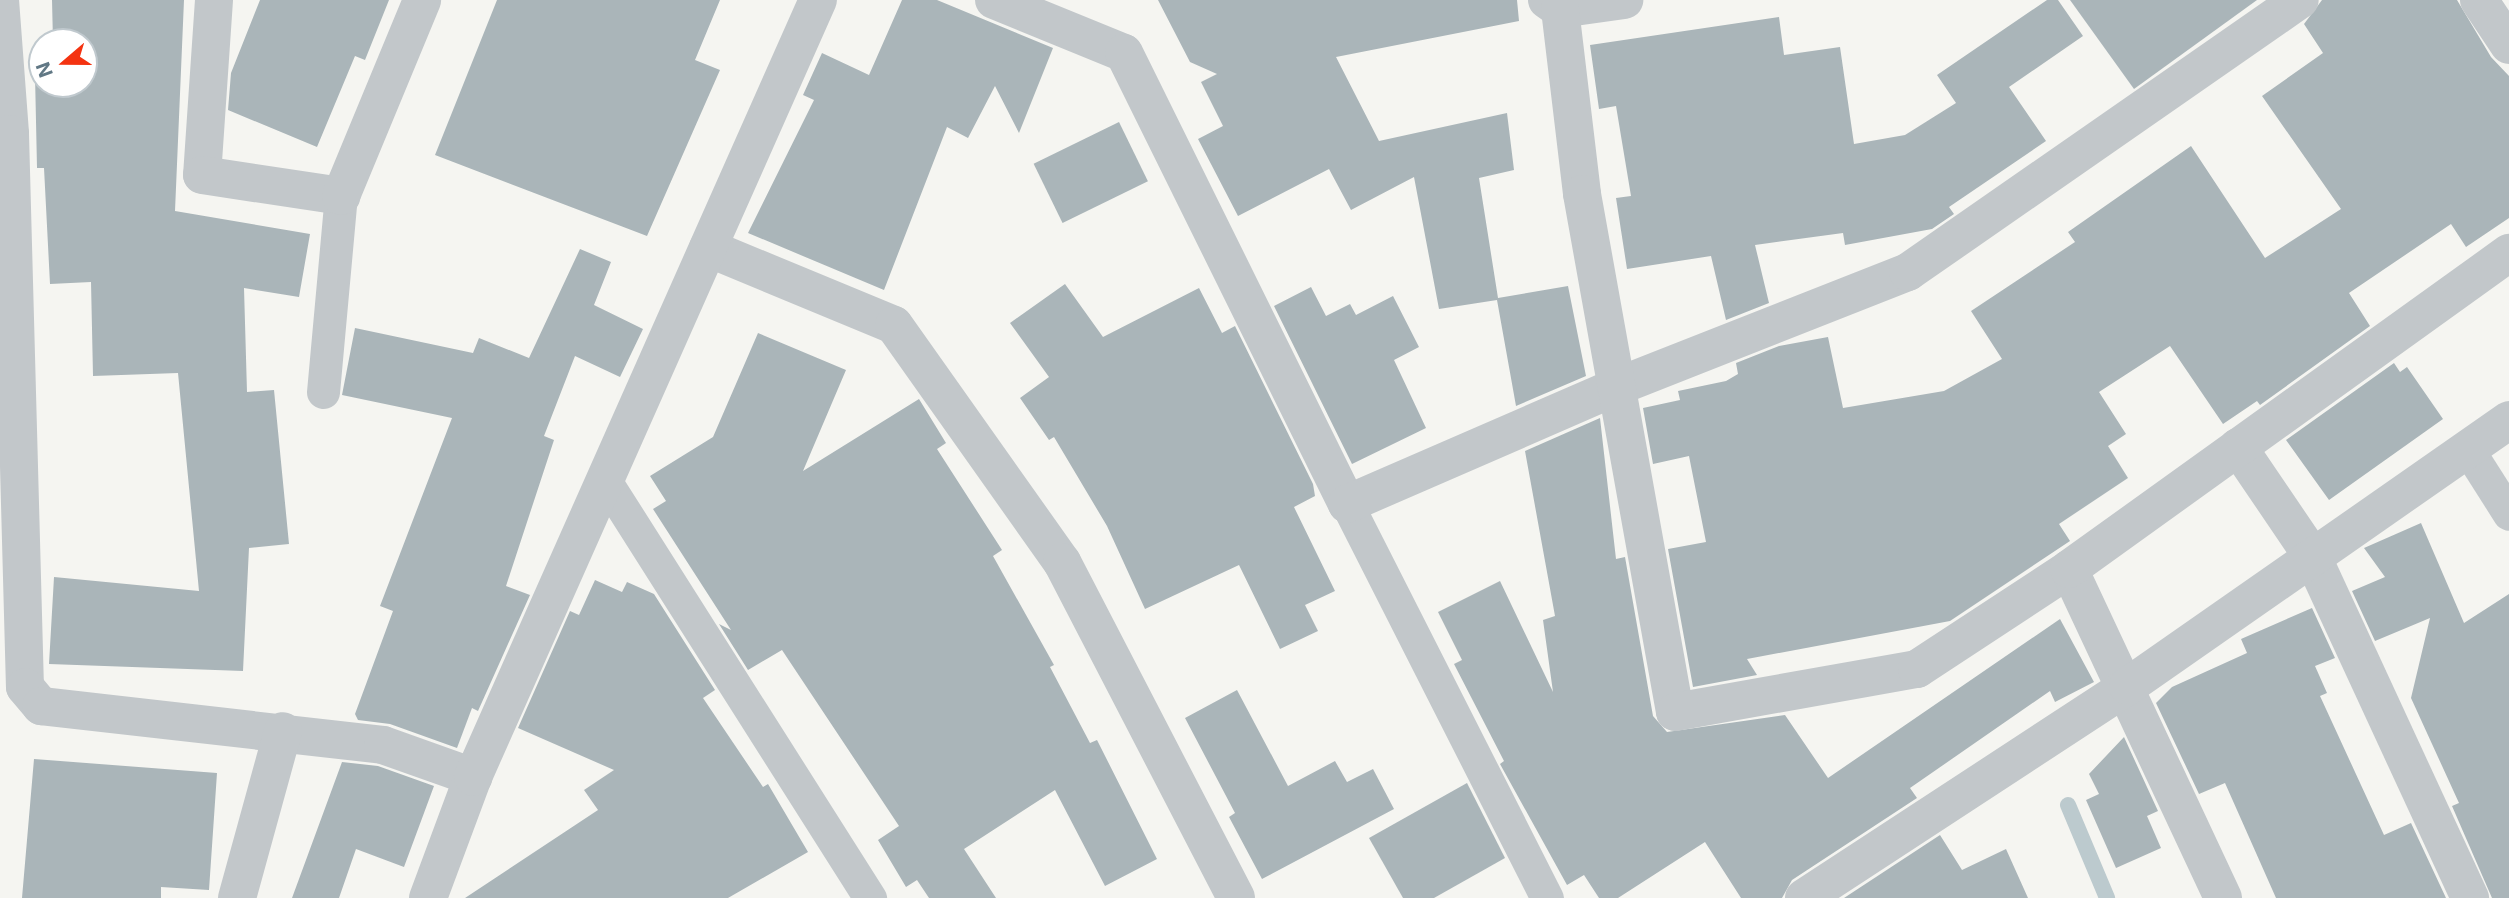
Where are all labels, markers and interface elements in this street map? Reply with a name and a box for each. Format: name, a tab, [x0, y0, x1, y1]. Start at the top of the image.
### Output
north arrow	[28, 28, 98, 98]
text: N	[31, 59, 58, 80]

